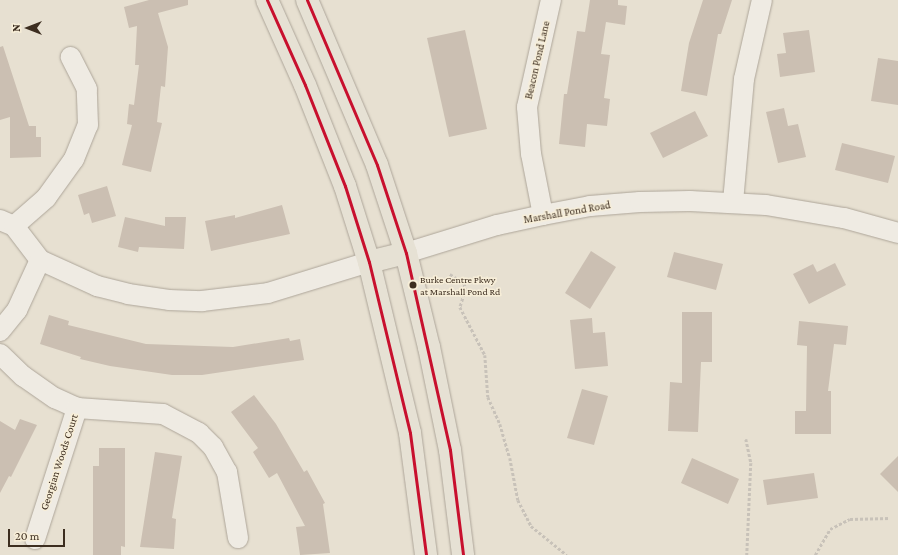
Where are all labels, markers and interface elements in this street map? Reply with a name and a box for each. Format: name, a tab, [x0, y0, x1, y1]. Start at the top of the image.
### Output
north arrow	[8, 8, 48, 48]
street label: Beacon Pond Lane	[522, 20, 552, 100]
text: N	[10, 24, 22, 32]
street label: Marshall Pond Road	[523, 198, 611, 226]
place label: Burke Centre Pkwy at Marshall Pond Rd	[420, 273, 500, 296]
marker: Burke Centre Pkwy at Marshall Pond Rd	[408, 280, 418, 290]
street label: Georgian Woods Court	[37, 412, 81, 512]
scale bar	[10, 521, 67, 547]
text: 20 m	[15, 529, 39, 543]

